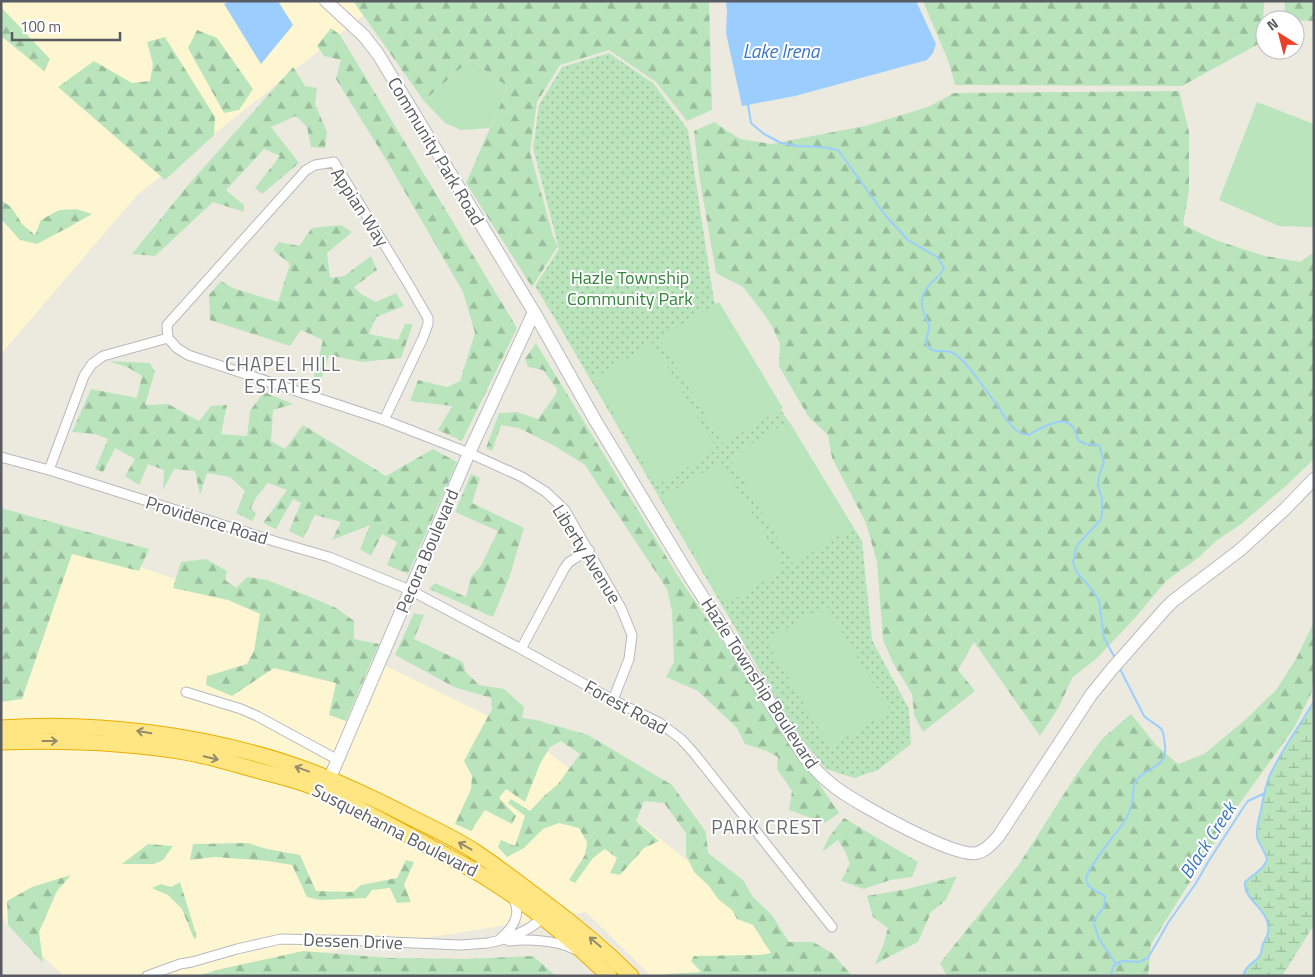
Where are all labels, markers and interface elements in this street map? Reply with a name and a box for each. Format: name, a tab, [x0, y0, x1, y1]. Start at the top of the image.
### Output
scale bar	[12, 10, 120, 42]
north arrow	[1255, 10, 1305, 60]
text: N	[1262, 13, 1282, 35]
text: 100 m	[20, 15, 61, 38]
water label: Lake Irena	[743, 36, 821, 65]
street label: Community Park Road	[381, 72, 491, 230]
street label: Appian Way	[324, 162, 396, 252]
park label: Hazle Township Community Park	[567, 264, 693, 312]
district label: CHAPEL HILL ESTATES	[225, 349, 341, 400]
street label: Pecora Boulevard	[389, 485, 465, 617]
street label: Providence Road	[142, 489, 272, 551]
street label: Liberty Avenue	[546, 499, 628, 609]
street label: Hazle Township Boulevard	[695, 592, 825, 774]
street label: Forest Road	[579, 673, 673, 741]
one-way arrow	[137, 727, 153, 737]
one-way arrow	[42, 736, 58, 746]
one-way arrow	[203, 754, 219, 763]
one-way arrow	[295, 764, 310, 773]
street label: Susquehanna Boulevard	[307, 776, 483, 884]
water label: Black Creek	[1171, 794, 1244, 884]
district label: PARK CREST	[711, 812, 823, 841]
one-way arrow	[458, 840, 472, 850]
street label: Dessen Drive	[303, 926, 403, 956]
one-way arrow	[589, 937, 602, 948]

